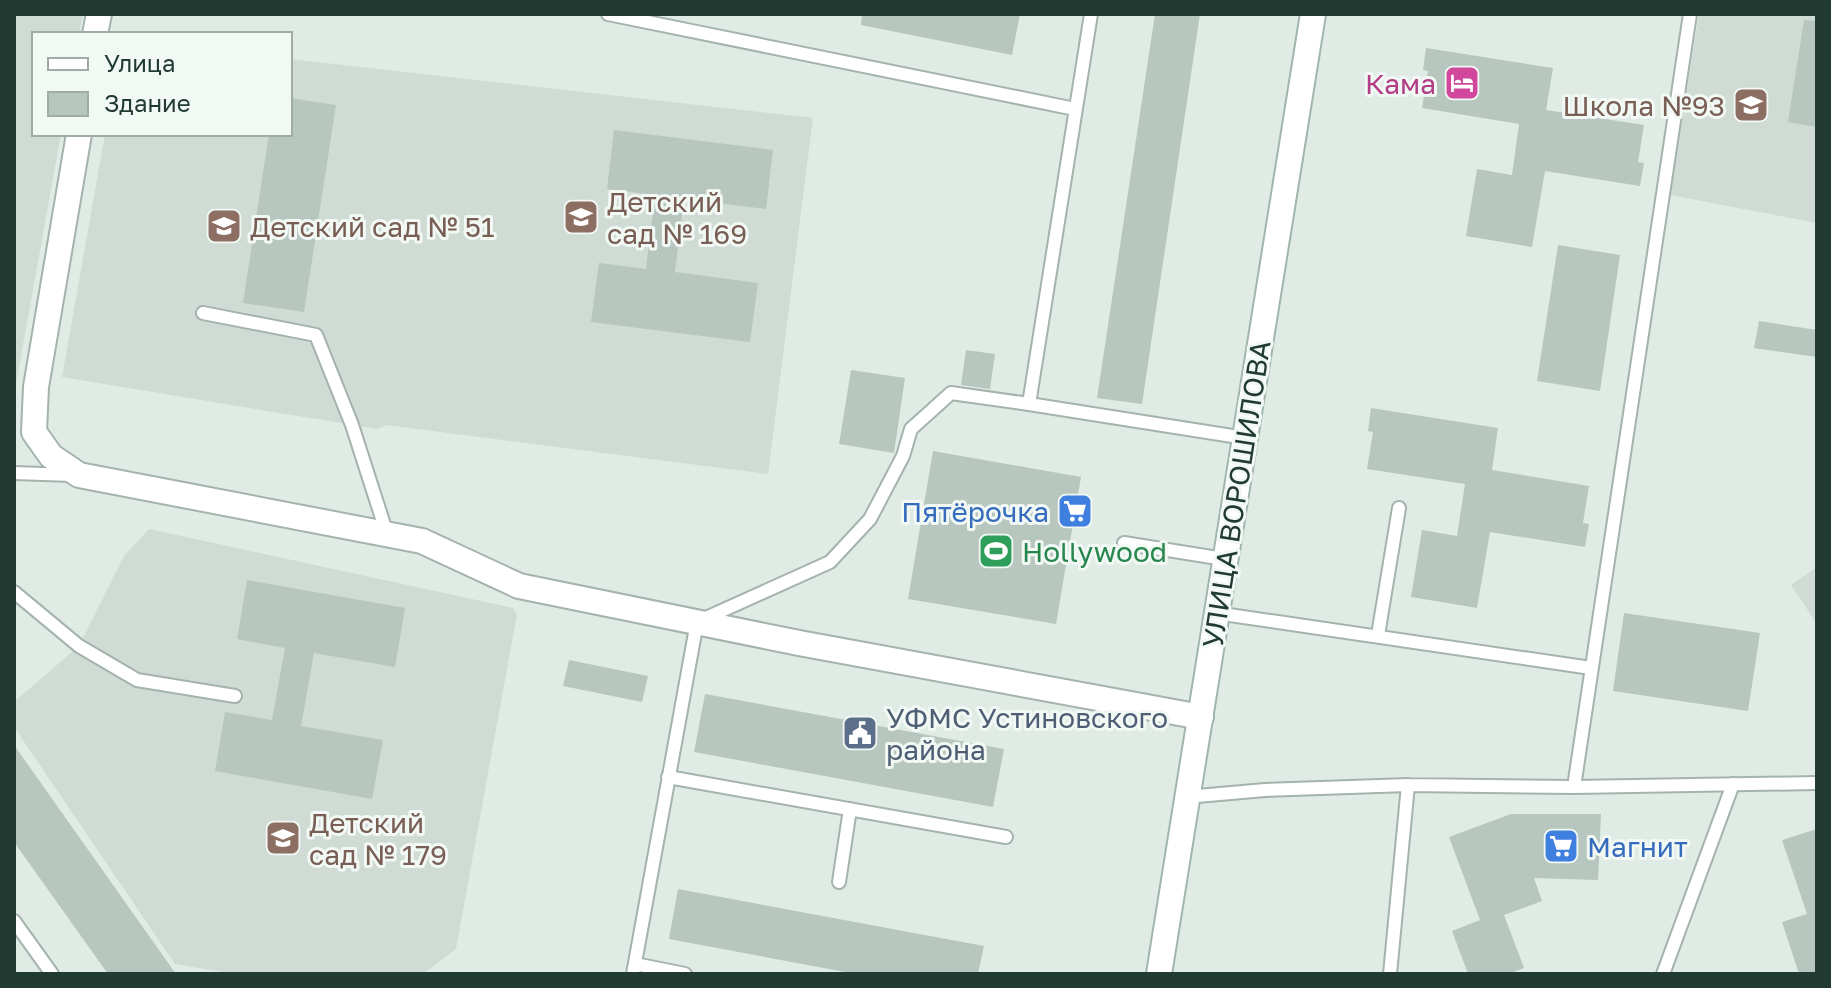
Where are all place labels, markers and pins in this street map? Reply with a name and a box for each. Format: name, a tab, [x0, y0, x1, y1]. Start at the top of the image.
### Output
hotel icon: Кама	[1443, 64, 1481, 102]
place label: Кама	[1365, 67, 1436, 100]
school or university icon: Школа №93	[1732, 86, 1770, 124]
place label: Школа №93	[1563, 89, 1725, 122]
place label: Детский сад № 169	[607, 185, 747, 250]
school or university icon: Детский сад № 169	[562, 198, 600, 236]
school or university icon: Детский сад № 51	[205, 207, 243, 245]
place label: Детский сад № 51	[250, 210, 495, 243]
supermarket icon: Пятёрочка	[1056, 492, 1094, 530]
place label: Пятёрочка	[901, 495, 1049, 528]
sports icon: Hollywood	[977, 532, 1015, 570]
place label: Hollywood	[1022, 535, 1167, 568]
place label: УФМС Устиновского района	[886, 701, 1168, 766]
public building icon: УФМС Устиновского района	[841, 714, 879, 752]
place label: Детский сад № 179	[309, 806, 447, 871]
school or university icon: Детский сад № 179	[264, 819, 302, 857]
supermarket icon: Магнит	[1542, 827, 1580, 865]
place label: Магнит	[1587, 830, 1688, 863]

